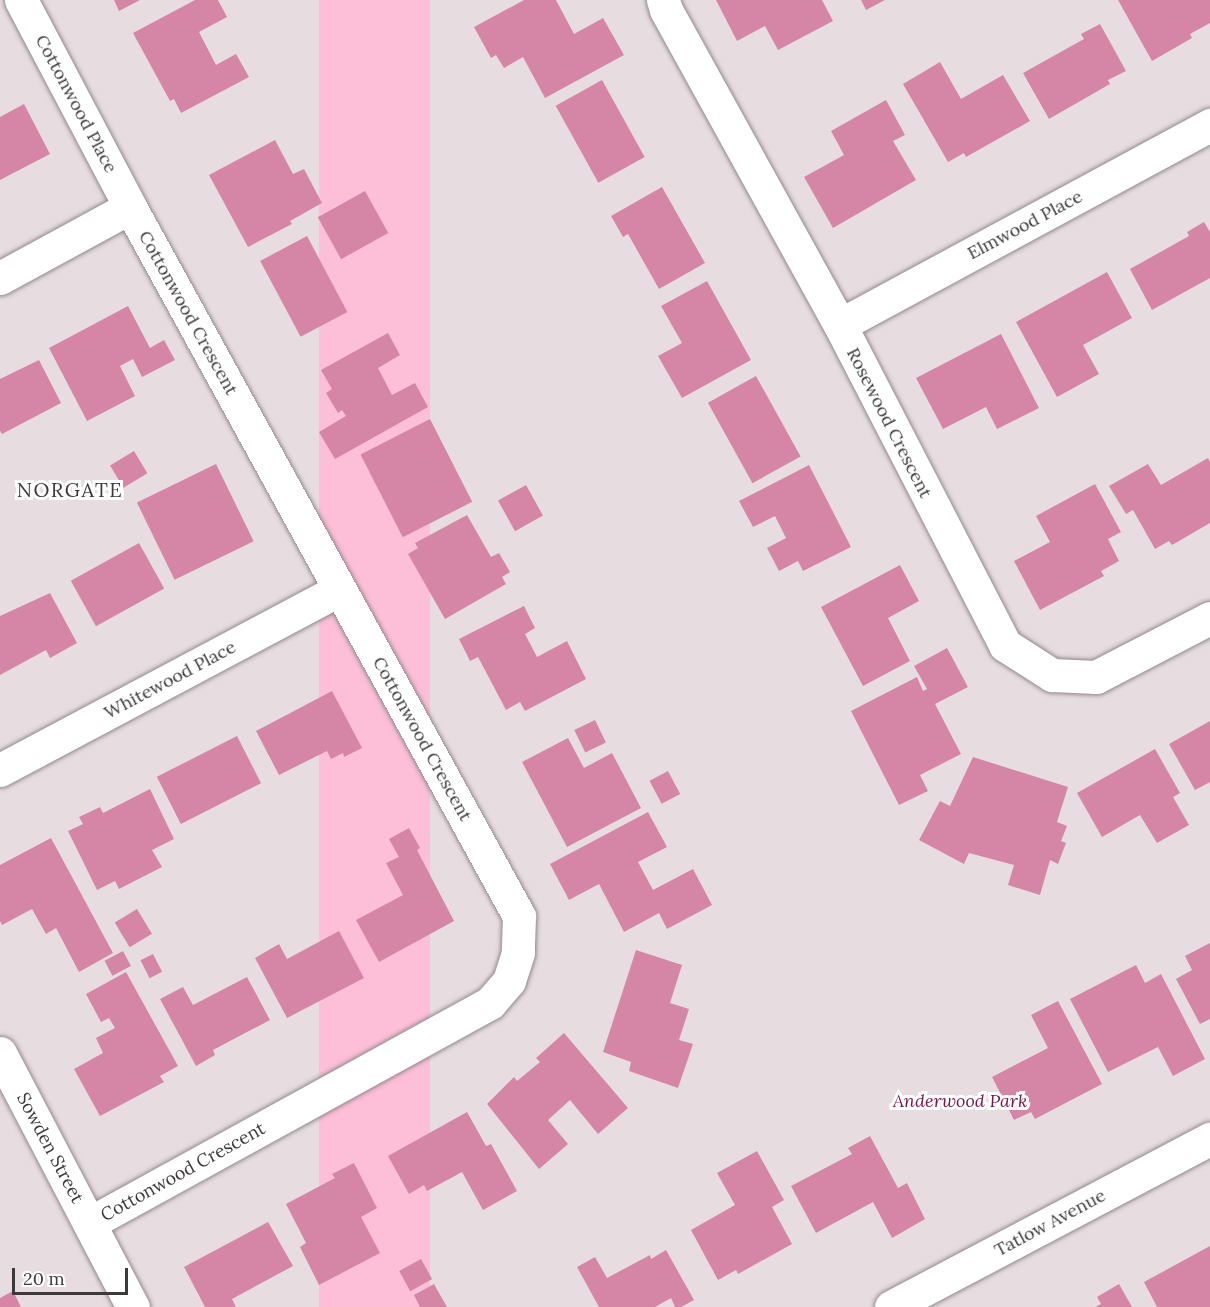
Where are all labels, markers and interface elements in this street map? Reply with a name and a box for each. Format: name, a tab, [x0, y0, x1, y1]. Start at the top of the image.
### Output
street label: Cottonwood Place	[30, 31, 122, 177]
street label: Elmwood Place	[964, 186, 1086, 264]
street label: Cottonwood Crescent	[134, 227, 242, 399]
street label: Rosewood Crescent	[842, 344, 936, 502]
district label: NORGATE	[17, 477, 123, 501]
street label: Whitewood Place	[100, 636, 240, 724]
street label: Cottonwood Crescent	[368, 653, 476, 825]
street label: Sowden Street	[12, 1089, 88, 1207]
park label: Anderwood Park	[893, 1090, 1027, 1112]
street label: Cottonwood Crescent	[97, 1118, 269, 1226]
street label: Tatlow Avenue	[991, 1185, 1109, 1261]
scale bar	[15, 1256, 130, 1294]
text: 20 m	[23, 1267, 65, 1290]

